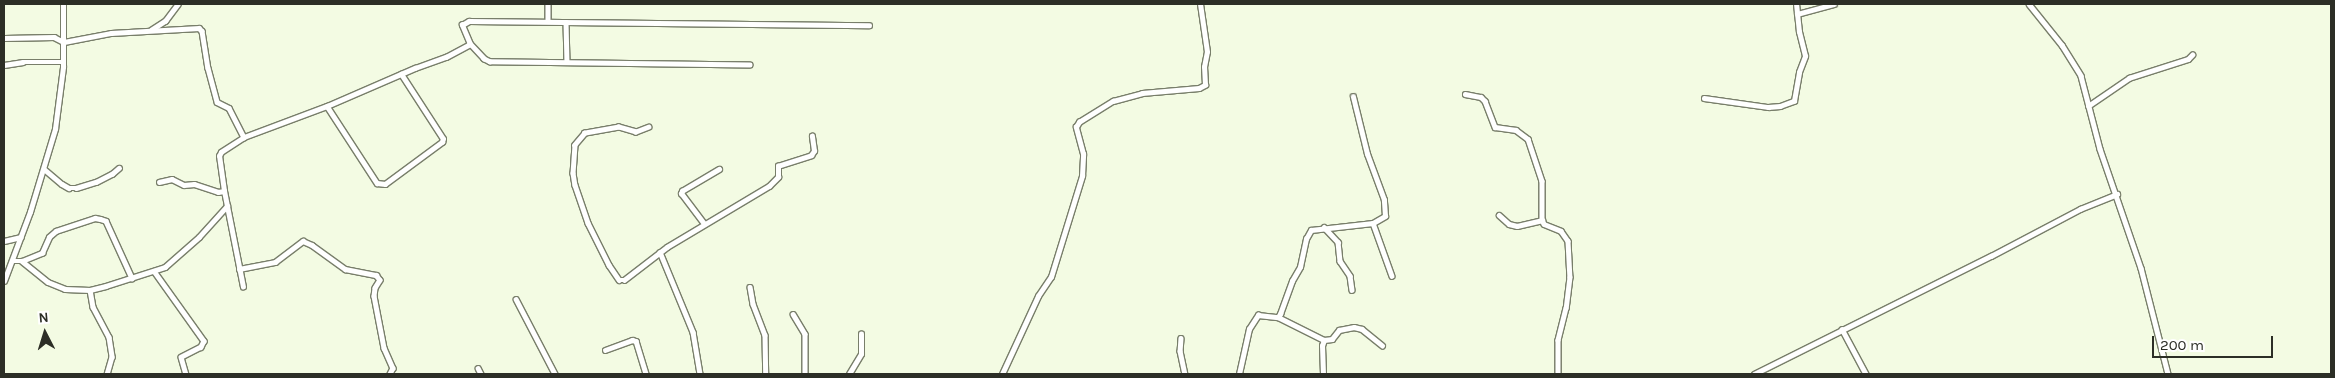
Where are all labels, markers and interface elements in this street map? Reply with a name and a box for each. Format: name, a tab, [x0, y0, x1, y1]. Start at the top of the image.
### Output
north arrow	[20, 308, 70, 358]
text: N	[38, 309, 49, 326]
scale bar	[2155, 326, 2276, 358]
text: 200 m	[2160, 336, 2204, 354]

